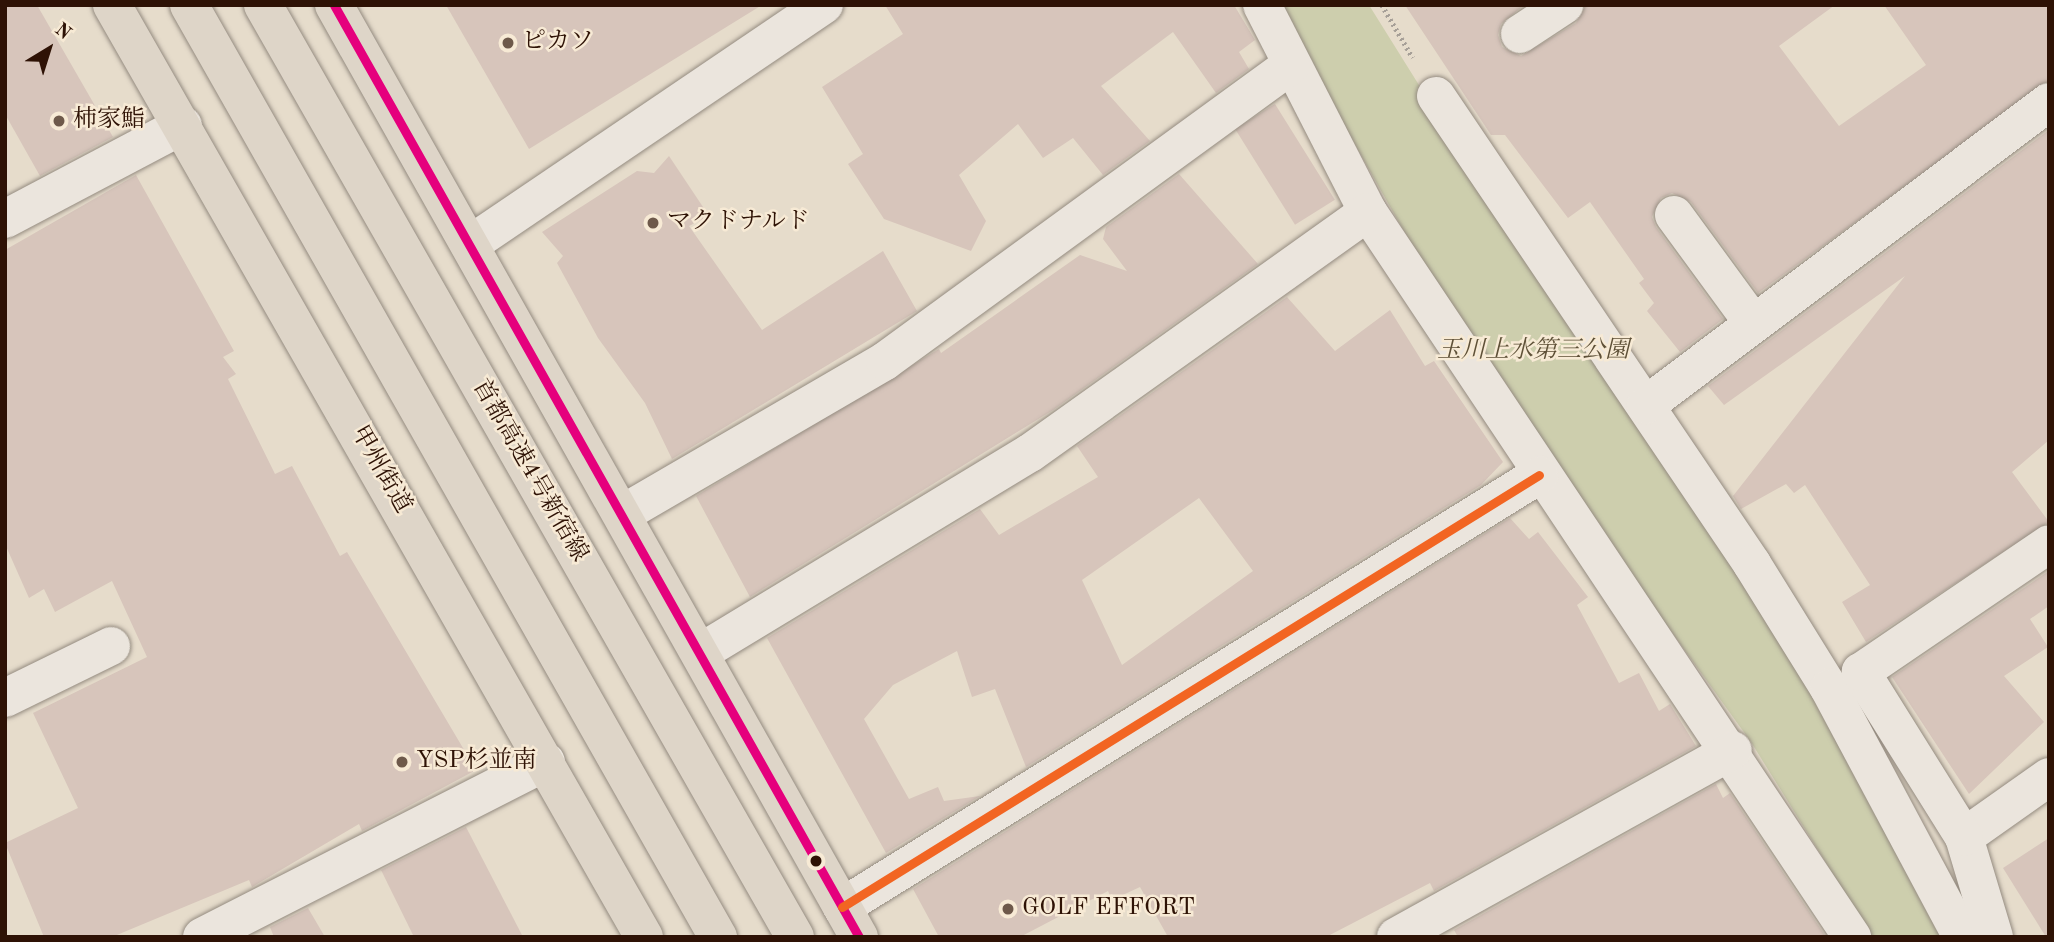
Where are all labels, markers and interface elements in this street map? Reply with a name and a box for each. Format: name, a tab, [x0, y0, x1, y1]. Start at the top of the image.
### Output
north arrow	[14, 14, 84, 84]
text: N	[51, 20, 74, 44]
place label: ピカソ	[522, 29, 594, 57]
marker: ピカソ	[500, 35, 516, 51]
place label: 柿家鮨	[73, 107, 145, 135]
marker: 柿家鮨	[51, 113, 67, 129]
place label: マクドナルド	[667, 209, 811, 237]
marker: マクドナルド	[645, 215, 661, 231]
park label: 玉川上水第三公園	[1437, 338, 1629, 366]
street label: 首都高速4号新宿線	[465, 375, 593, 567]
street label: 甲州街道	[344, 421, 416, 519]
place label: YSP杉並南	[416, 748, 537, 776]
marker: YSP杉並南	[394, 754, 410, 770]
unlabelled marker	[809, 854, 823, 868]
place label: GOLF EFFORT	[1022, 895, 1195, 923]
marker: GOLF EFFORT	[1000, 901, 1016, 917]

